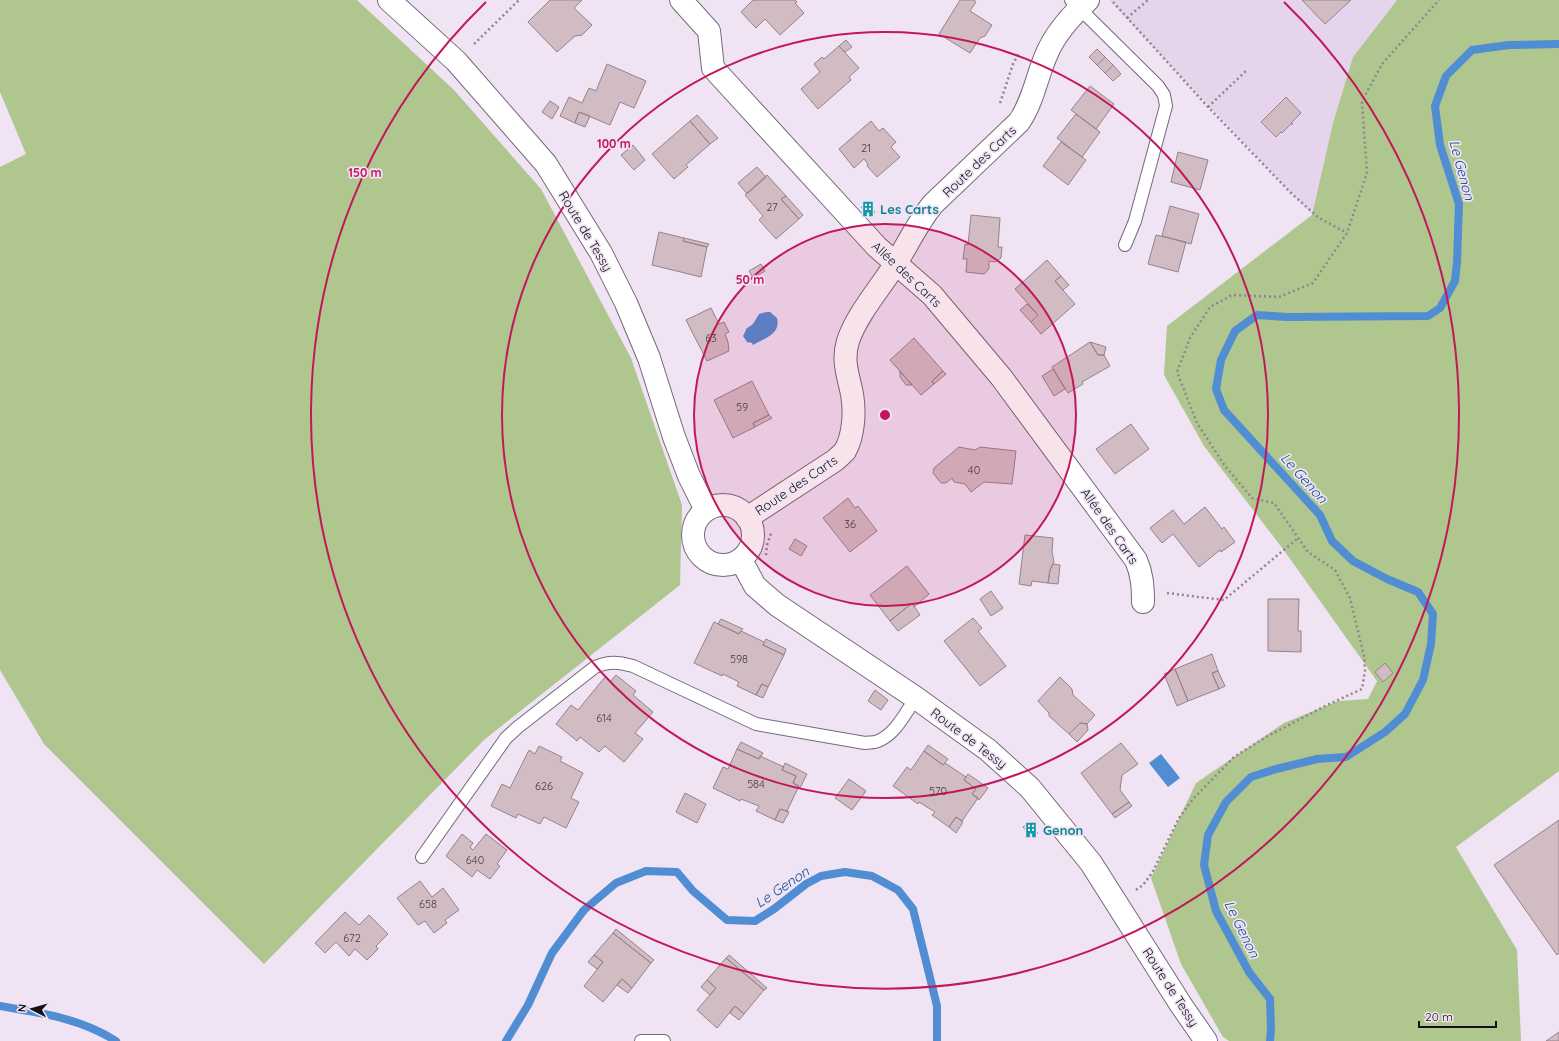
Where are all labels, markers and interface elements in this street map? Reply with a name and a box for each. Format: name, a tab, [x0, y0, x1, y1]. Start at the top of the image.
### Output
street label: Route des Carts	[939, 122, 1019, 200]
text: 100 m	[597, 136, 631, 151]
water label: Le Genon	[1445, 138, 1479, 203]
house number: 21	[861, 141, 871, 155]
text: 150 m	[348, 165, 382, 180]
street label: Route de Tessy	[556, 188, 616, 274]
house number: 27	[766, 200, 778, 214]
building icon: Les Carts	[859, 200, 877, 218]
place label: Les Carts	[880, 201, 939, 217]
street label: Allée des Carts	[869, 238, 945, 310]
text: 50 m	[736, 272, 764, 287]
house number: 63	[705, 331, 717, 345]
house number: 59	[736, 400, 748, 414]
centre of rings	[878, 408, 892, 422]
water label: Le Genon	[1277, 449, 1332, 508]
street label: Route des Carts	[752, 451, 840, 519]
house number: 40	[968, 463, 980, 477]
street label: Allée des Carts	[1078, 485, 1142, 567]
house number: 36	[844, 517, 856, 531]
house number: 598	[730, 652, 748, 666]
street label: Route de Tessy	[928, 704, 1010, 772]
house number: 614	[596, 711, 612, 725]
house number: 584	[747, 777, 765, 791]
house number: 626	[535, 779, 553, 793]
house number: 570	[929, 784, 947, 798]
building icon: Genon	[1022, 821, 1040, 839]
place label: Genon	[1043, 822, 1083, 838]
house number: 640	[466, 853, 484, 867]
water label: Le Genon	[751, 862, 813, 912]
house number: 658	[419, 897, 437, 911]
water label: Le Genon	[1220, 897, 1264, 961]
house number: 672	[343, 931, 361, 945]
street label: Route de Tessy	[1139, 944, 1203, 1030]
north arrow	[12, 989, 52, 1029]
text: N	[15, 1003, 29, 1013]
scale bar	[1419, 1003, 1496, 1029]
text: 20 m	[1425, 1009, 1453, 1024]

